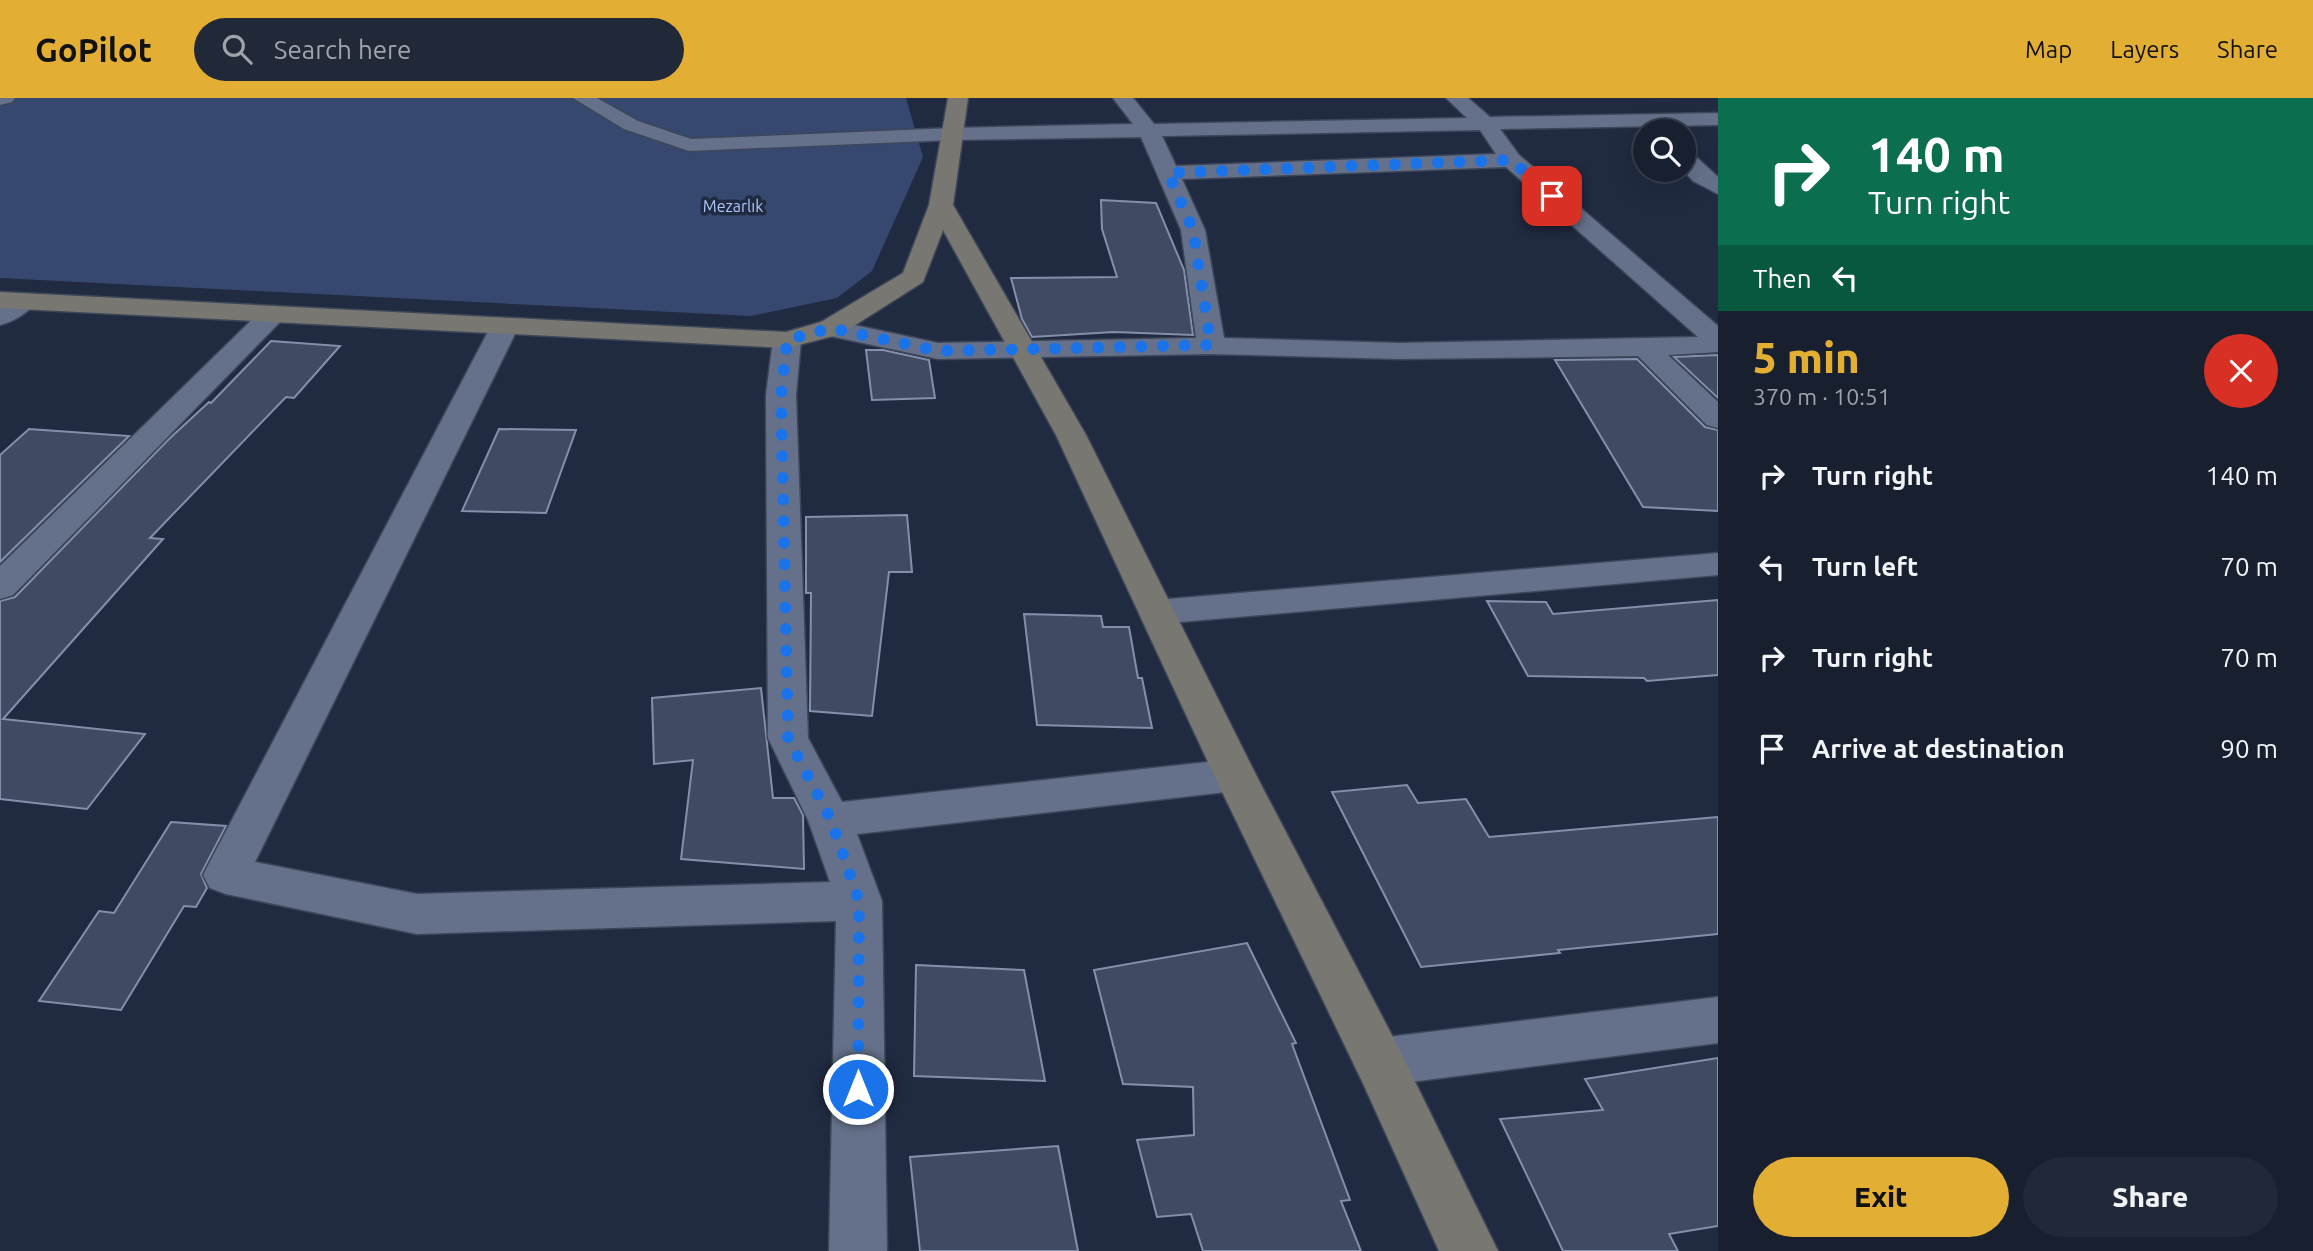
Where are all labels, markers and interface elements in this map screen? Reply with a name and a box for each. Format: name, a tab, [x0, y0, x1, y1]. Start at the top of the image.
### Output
search box	[194, 18, 684, 81]
icon: search	[218, 30, 256, 68]
text: GoPilot	[35, 31, 152, 68]
text: Search here	[274, 35, 411, 64]
text: Map	[2025, 36, 2072, 63]
text: Layers	[2110, 36, 2179, 63]
text: Share	[2217, 36, 2278, 63]
map controls	[1633, 119, 1696, 182]
button: search	[1633, 119, 1696, 182]
icon: right	[1753, 126, 1844, 217]
text: 140 m	[1868, 126, 2005, 181]
pin	[1522, 166, 1582, 226]
icon: arrive	[1533, 177, 1571, 215]
text: Turn right	[1868, 184, 2010, 220]
park label: Mezarlık	[703, 197, 763, 215]
icon: left	[1826, 259, 1864, 297]
text: Then	[1753, 264, 1812, 293]
text: 5 min	[1753, 334, 1860, 381]
button: close	[2204, 334, 2278, 408]
text: 370 m · 10:51	[1753, 384, 1891, 409]
icon: right	[1753, 457, 1791, 495]
text: Turn right	[1812, 461, 1933, 490]
text: 140 m	[2206, 461, 2278, 490]
icon: left	[1753, 548, 1791, 586]
text: Turn left	[1812, 552, 1918, 581]
text: 70 m	[2220, 552, 2278, 581]
icon: right	[1753, 639, 1791, 677]
text: Turn right	[1812, 643, 1933, 672]
text: 70 m	[2220, 643, 2278, 672]
icon: arrive	[1753, 730, 1791, 768]
text: Arrive at destination	[1812, 734, 2065, 763]
text: 90 m	[2220, 734, 2278, 763]
position arrow	[821, 1052, 895, 1126]
button: Exit	[1753, 1157, 2009, 1237]
button: Share	[2023, 1157, 2278, 1237]

